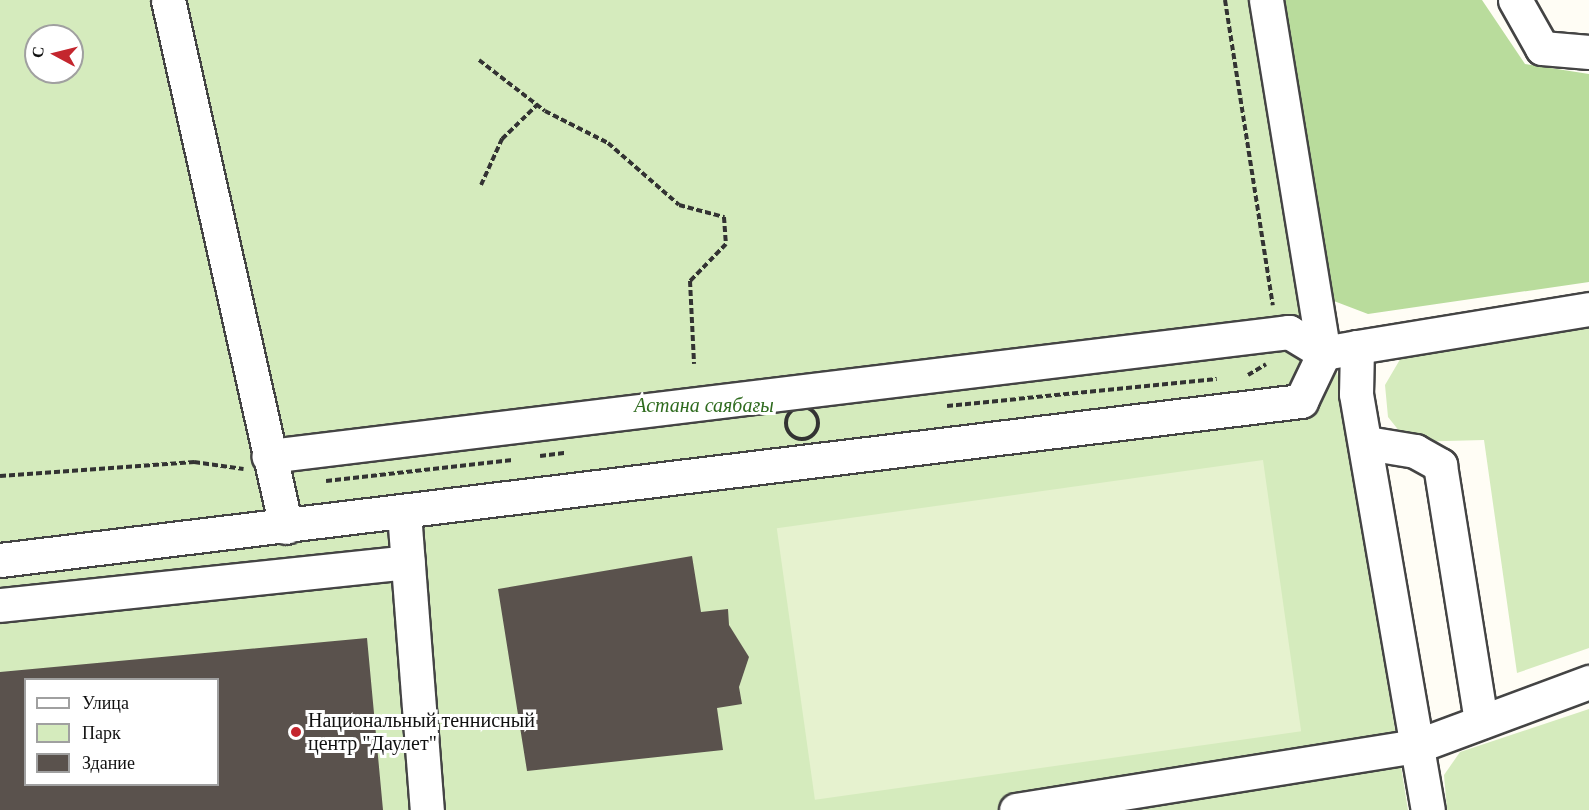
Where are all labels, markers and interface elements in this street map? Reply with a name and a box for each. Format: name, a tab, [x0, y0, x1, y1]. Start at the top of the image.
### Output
north arrow	[24, 24, 84, 84]
text: С	[28, 45, 47, 59]
park label: Астана саябағы	[634, 393, 774, 417]
legend	[24, 678, 219, 786]
text: Улица	[82, 693, 129, 713]
place label: Национальный теннисный центр "Даулет"	[308, 708, 535, 755]
text: Парк	[82, 723, 121, 743]
marker: Национальный теннисный центр "Даулет"	[289, 725, 303, 739]
text: Здание	[82, 753, 135, 773]

